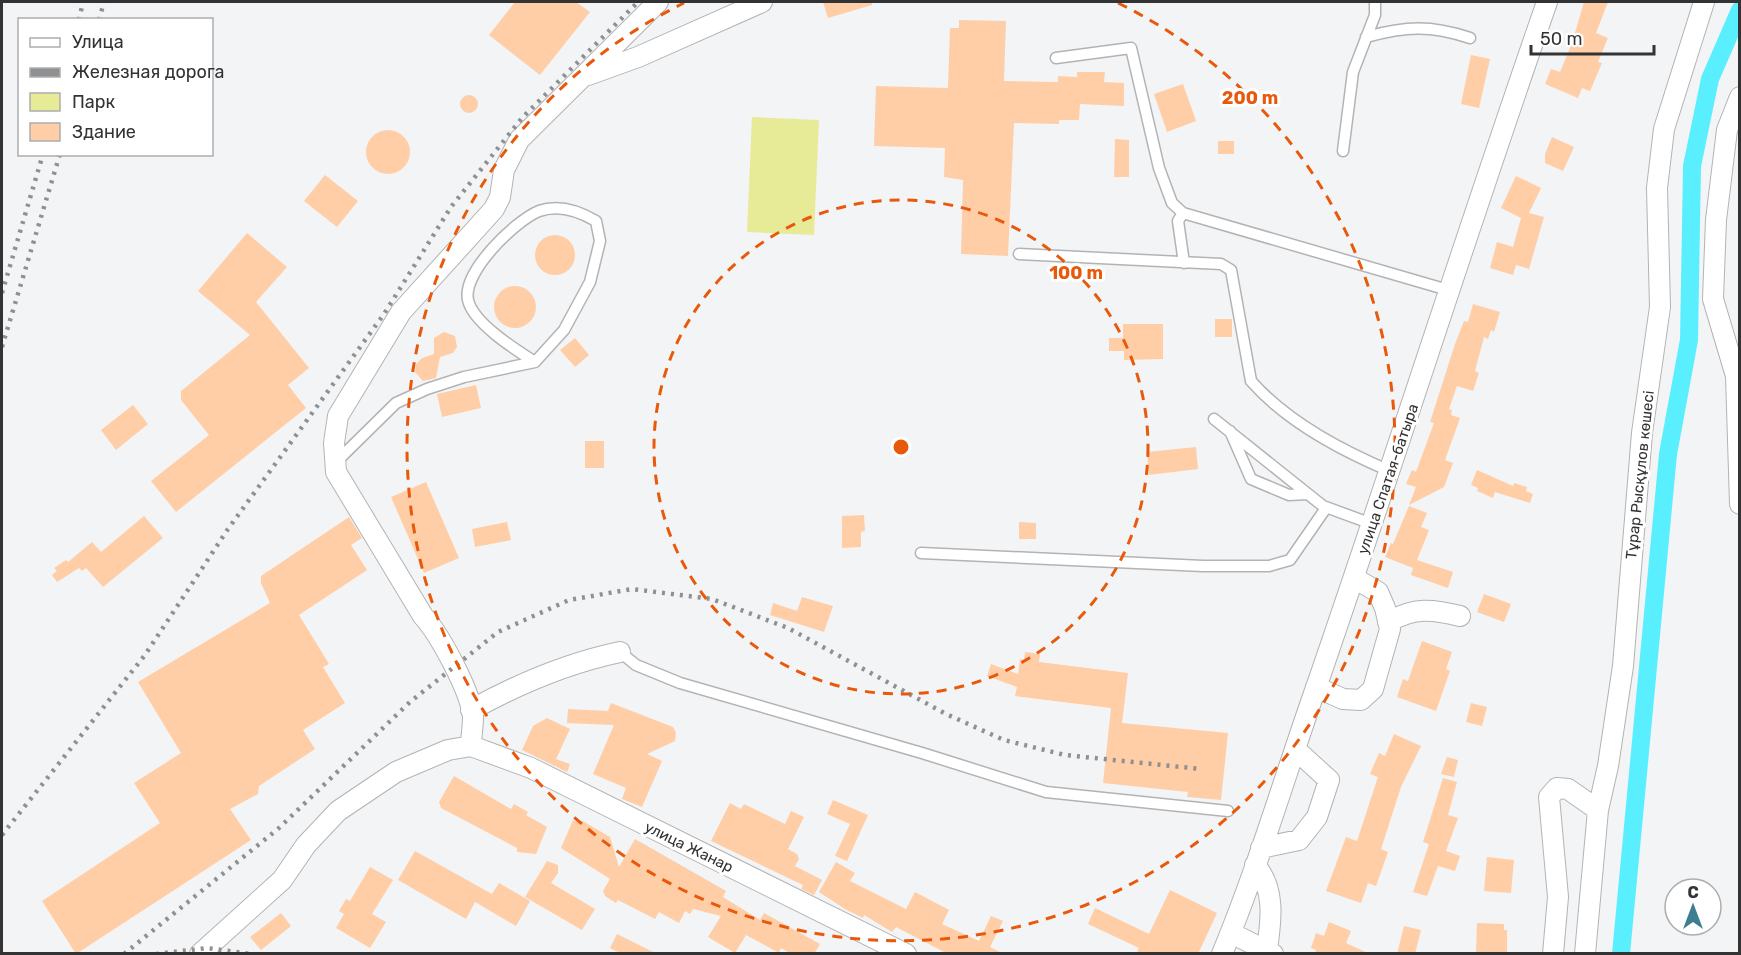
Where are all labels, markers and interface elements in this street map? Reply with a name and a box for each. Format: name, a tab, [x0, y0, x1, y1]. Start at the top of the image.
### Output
legend	[18, 18, 213, 156]
scale bar	[1531, 18, 1654, 56]
text: 50 m	[1540, 28, 1583, 50]
text: Улица	[72, 31, 124, 53]
text: Железная дорога	[72, 61, 225, 83]
text: 200 m	[1222, 87, 1278, 109]
text: Парк	[72, 91, 116, 113]
text: Здание	[72, 121, 136, 143]
text: 100 m	[1049, 262, 1103, 284]
street label: Тұрар Рысқұлов көшесі	[1622, 390, 1658, 560]
street label: улица Спатая-батыра	[1354, 401, 1422, 557]
centre of rings	[891, 437, 911, 457]
street label: улица Жанар	[642, 818, 736, 876]
north arrow	[1663, 877, 1723, 937]
text: С	[1687, 883, 1699, 902]

